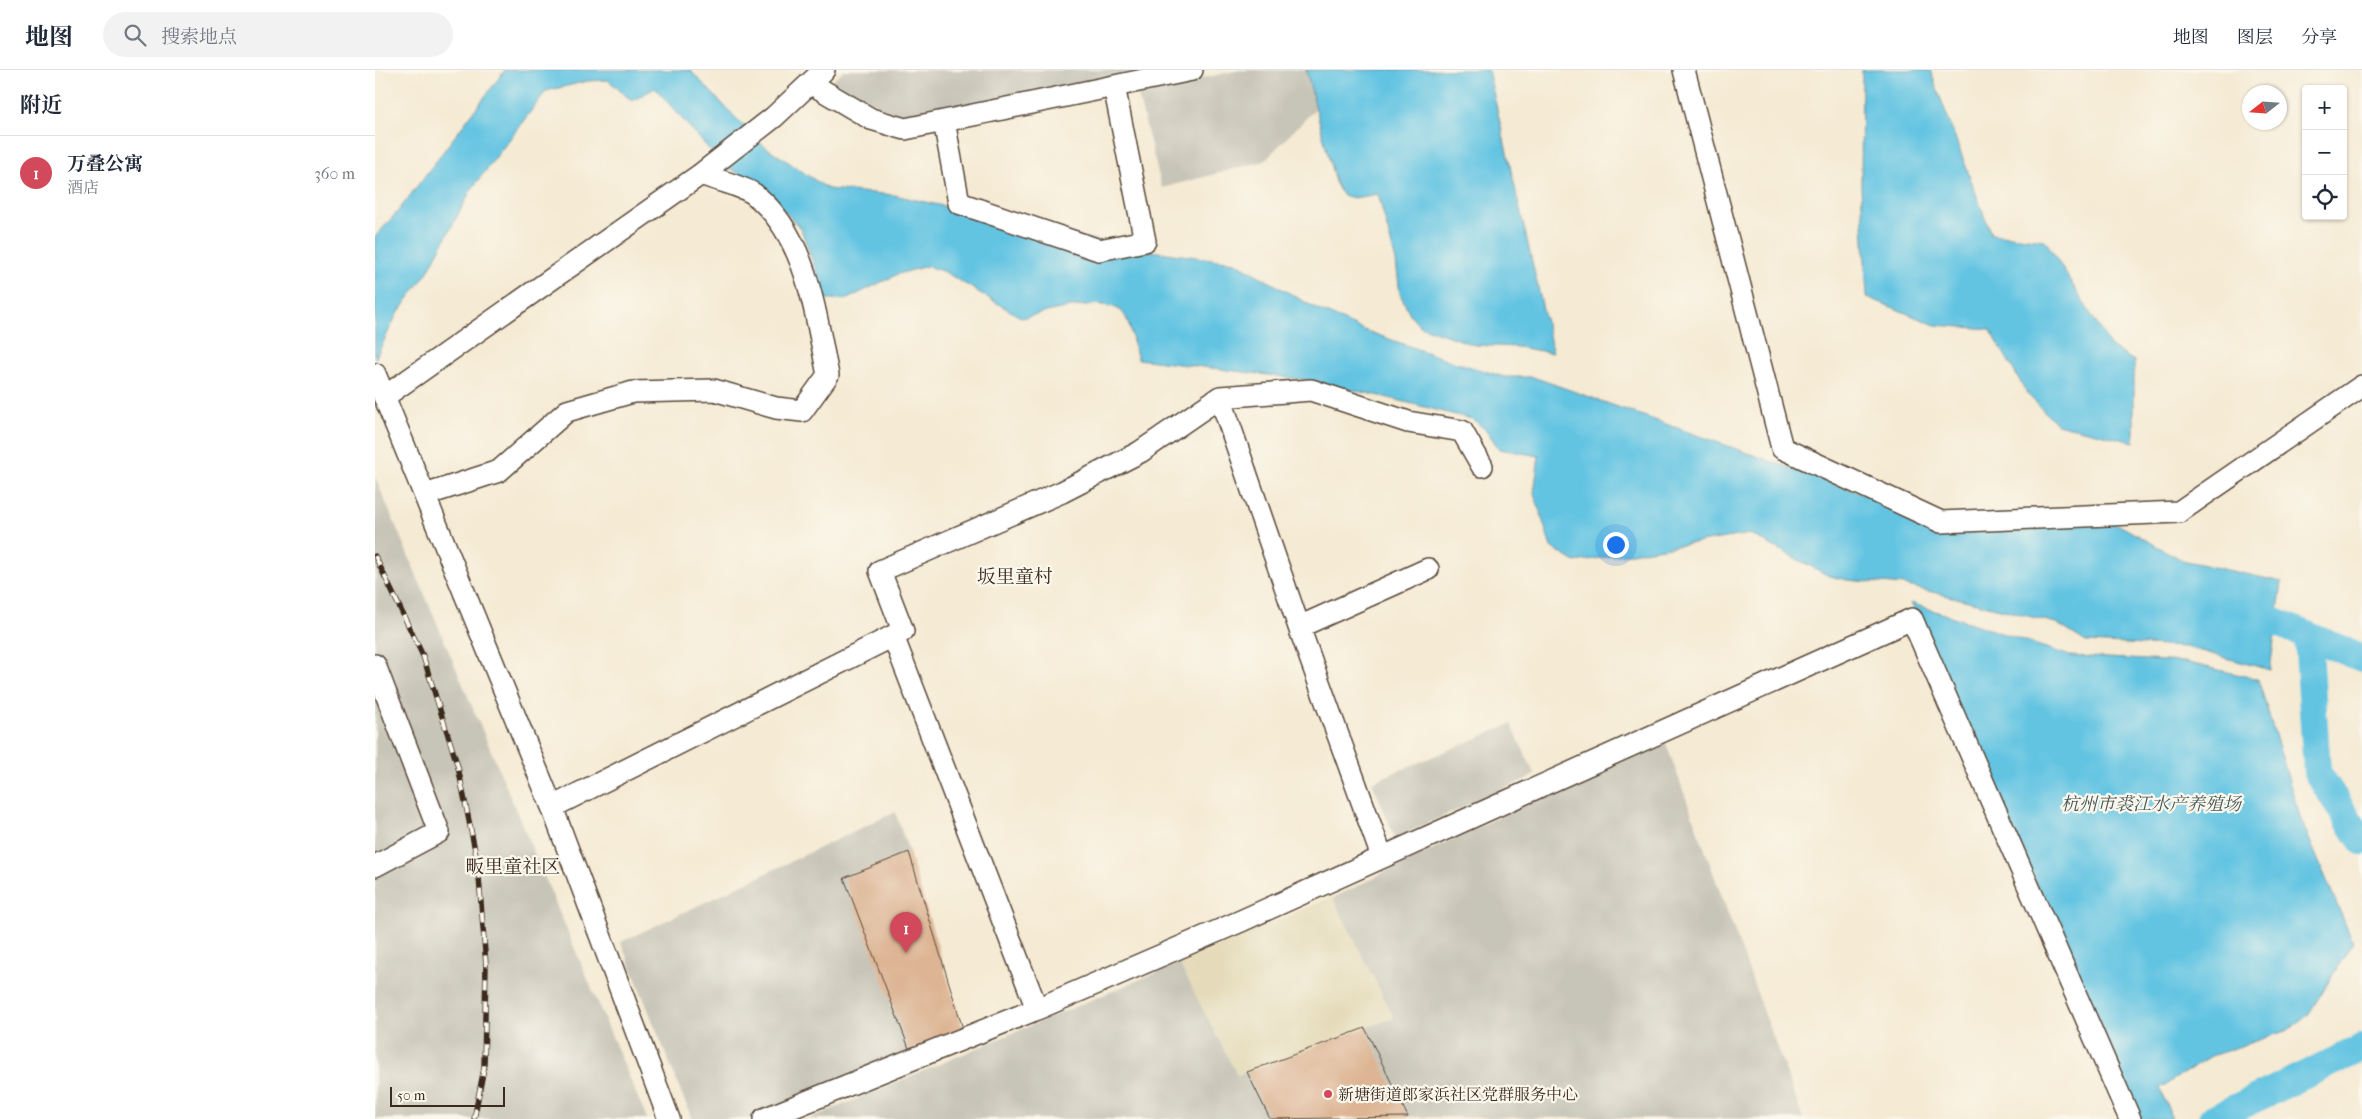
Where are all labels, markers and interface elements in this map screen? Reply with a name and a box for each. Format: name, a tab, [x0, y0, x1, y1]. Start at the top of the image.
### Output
search box	[103, 12, 453, 57]
icon: search	[121, 21, 149, 49]
text: 地图	[25, 23, 73, 51]
text: 搜索地点	[161, 26, 237, 48]
text: 地图	[2173, 27, 2209, 48]
text: 图层	[2237, 27, 2273, 48]
text: 分享	[2301, 27, 2337, 48]
north arrow	[2242, 85, 2287, 130]
map controls	[2302, 85, 2347, 220]
button: +	[2302, 85, 2347, 130]
text: 附近	[20, 93, 62, 117]
button: −	[2302, 130, 2347, 175]
text: 万叠公寓	[67, 153, 143, 175]
text: 1	[33, 164, 39, 183]
text: 360 m	[314, 164, 355, 183]
button: locate	[2302, 175, 2347, 220]
text: 酒店	[67, 178, 99, 197]
your location	[1603, 532, 1629, 558]
district label: 坂里童村	[977, 566, 1053, 588]
water label: 杭州市裘江水产养殖场	[2061, 794, 2243, 815]
district label: 畈里童社区	[465, 856, 561, 878]
pin: 1	[890, 912, 922, 953]
scale bar	[390, 1084, 505, 1107]
place label: 新塘街道郎家浜社区党群服务中心	[1338, 1085, 1578, 1104]
text: 50 m	[397, 1087, 425, 1104]
marker: 新塘街道郎家浜社区党群服务中心	[1322, 1088, 1334, 1100]

